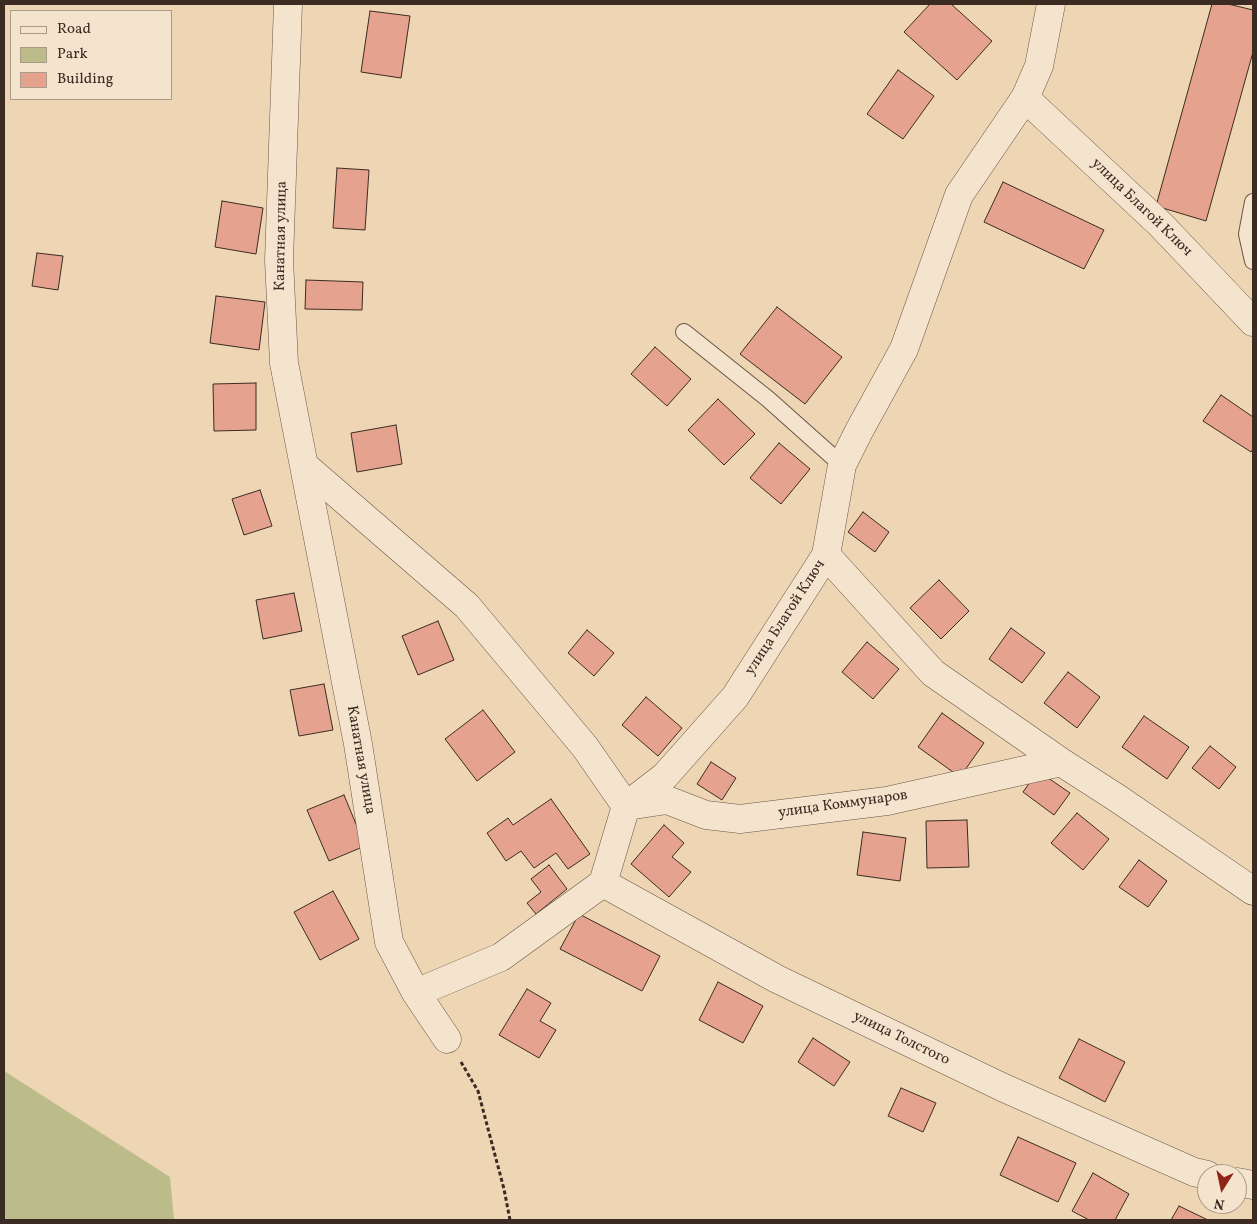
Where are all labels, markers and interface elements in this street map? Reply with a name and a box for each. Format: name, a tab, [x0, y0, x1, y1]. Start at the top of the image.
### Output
legend	[10, 10, 172, 100]
text: Road	[57, 19, 91, 40]
text: Park	[57, 44, 88, 65]
text: Building	[57, 69, 113, 90]
street label: улица Благой Ключ	[1087, 155, 1195, 261]
street label: Канатная улица	[272, 181, 292, 291]
street label: улица Благой Ключ	[742, 557, 830, 679]
street label: Канатная улица	[342, 704, 378, 816]
street label: улица Коммунаров	[777, 787, 909, 823]
street label: улица Толстого	[850, 1008, 952, 1070]
north arrow	[1197, 1164, 1247, 1214]
text: N	[1213, 1193, 1226, 1214]

